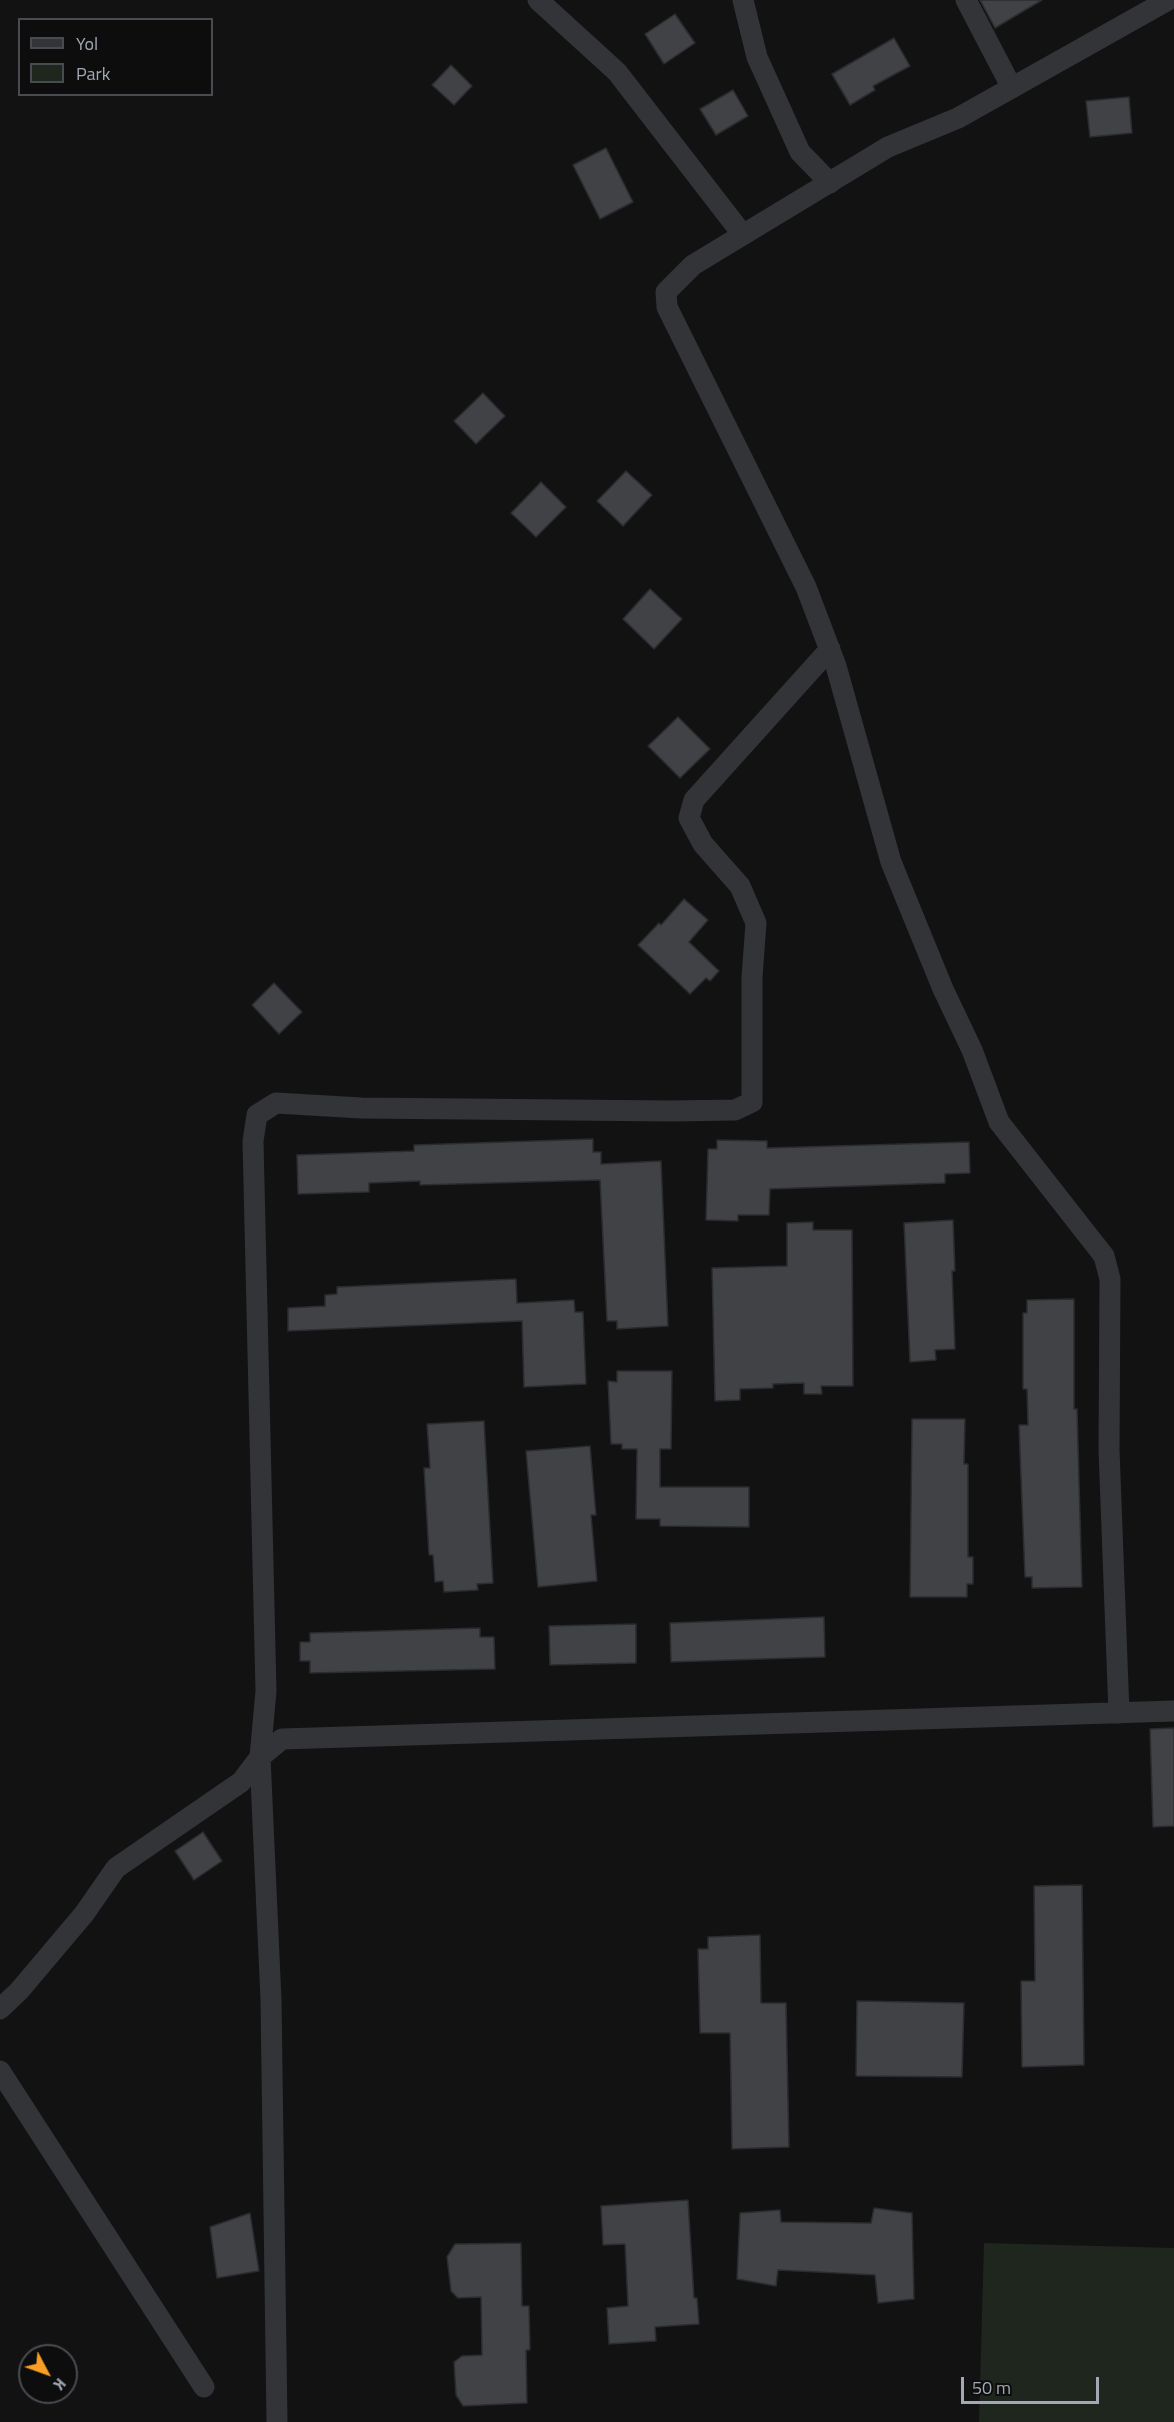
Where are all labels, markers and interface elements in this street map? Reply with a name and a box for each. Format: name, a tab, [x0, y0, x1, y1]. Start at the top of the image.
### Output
legend	[18, 18, 213, 96]
text: Yol	[76, 30, 98, 57]
text: Park	[76, 60, 110, 87]
north arrow	[18, 2344, 78, 2404]
scale bar	[964, 2365, 1102, 2403]
text: K	[48, 2373, 72, 2396]
text: 50 m	[972, 2374, 1011, 2401]

